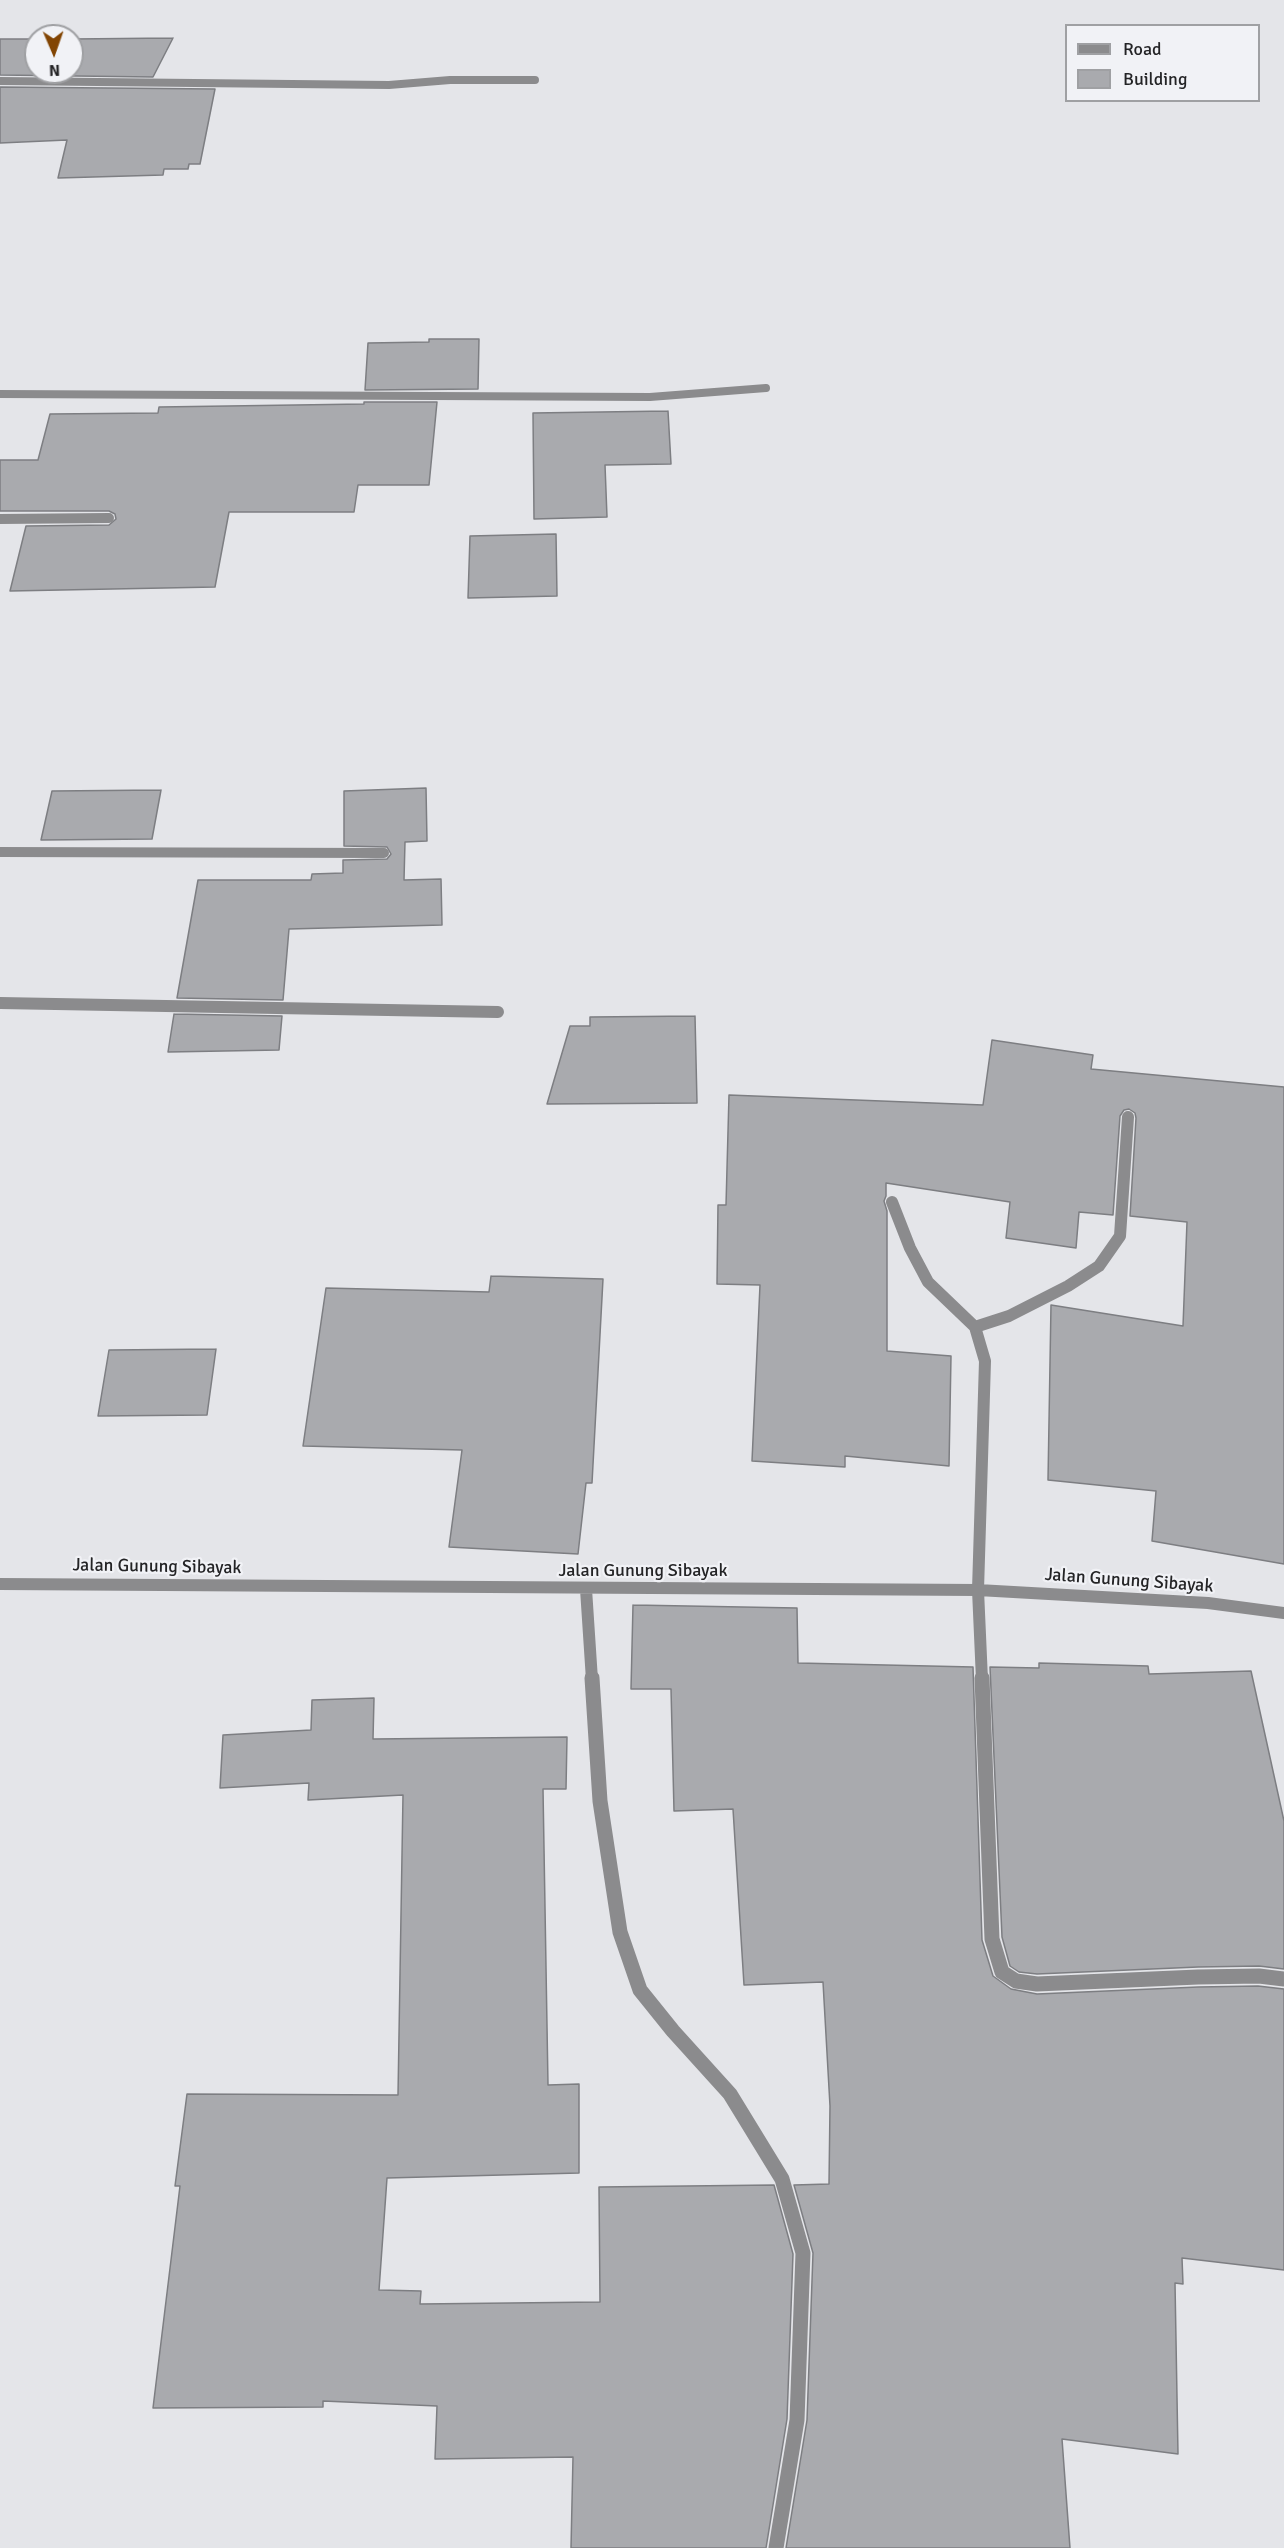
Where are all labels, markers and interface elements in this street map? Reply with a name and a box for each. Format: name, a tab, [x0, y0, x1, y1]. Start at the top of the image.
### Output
north arrow	[24, 24, 84, 84]
legend	[1065, 24, 1260, 102]
text: Road	[1123, 38, 1162, 60]
text: N	[49, 60, 60, 80]
text: Building	[1123, 68, 1187, 90]
street label: Jalan Gunung Sibayak	[72, 1555, 242, 1579]
street label: Jalan Gunung Sibayak	[559, 1560, 727, 1582]
street label: Jalan Gunung Sibayak	[1044, 1564, 1214, 1598]

